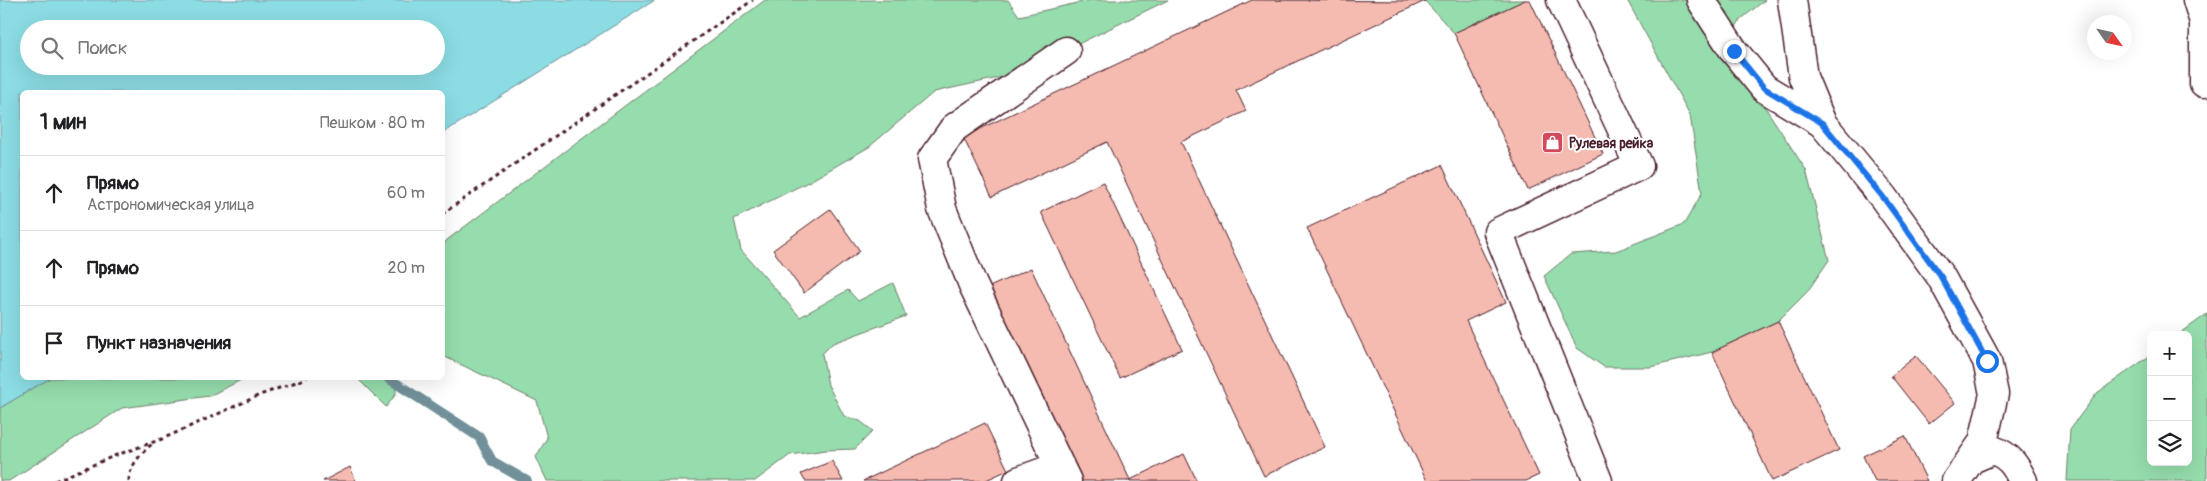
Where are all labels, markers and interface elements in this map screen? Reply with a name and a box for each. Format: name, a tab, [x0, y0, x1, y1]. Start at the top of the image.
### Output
north arrow	[2087, 15, 2132, 60]
search box	[20, 20, 445, 75]
icon: search	[38, 34, 66, 62]
text: Поиск	[78, 36, 128, 60]
route end	[1723, 40, 1746, 63]
text: 1 мин	[40, 109, 86, 136]
text: Пешком · 80 m	[320, 113, 425, 133]
shop icon: Рулевая рейка	[1541, 131, 1565, 155]
place label: Рулевая рейка	[1569, 135, 1654, 152]
text: Прямо	[87, 171, 139, 195]
icon: ahead	[40, 179, 68, 207]
text: 60 m	[387, 183, 425, 203]
text: Астрономическая улица	[87, 195, 254, 215]
icon: ahead	[40, 254, 68, 282]
text: Прямо	[87, 256, 139, 280]
text: 20 m	[387, 258, 425, 278]
icon: arrive	[40, 329, 68, 357]
text: Пункт назначения	[87, 331, 231, 355]
map controls	[2147, 331, 2192, 466]
button: +	[2147, 331, 2192, 376]
route start	[1976, 350, 1999, 373]
button: −	[2147, 376, 2192, 421]
button: layers	[2147, 421, 2192, 466]

